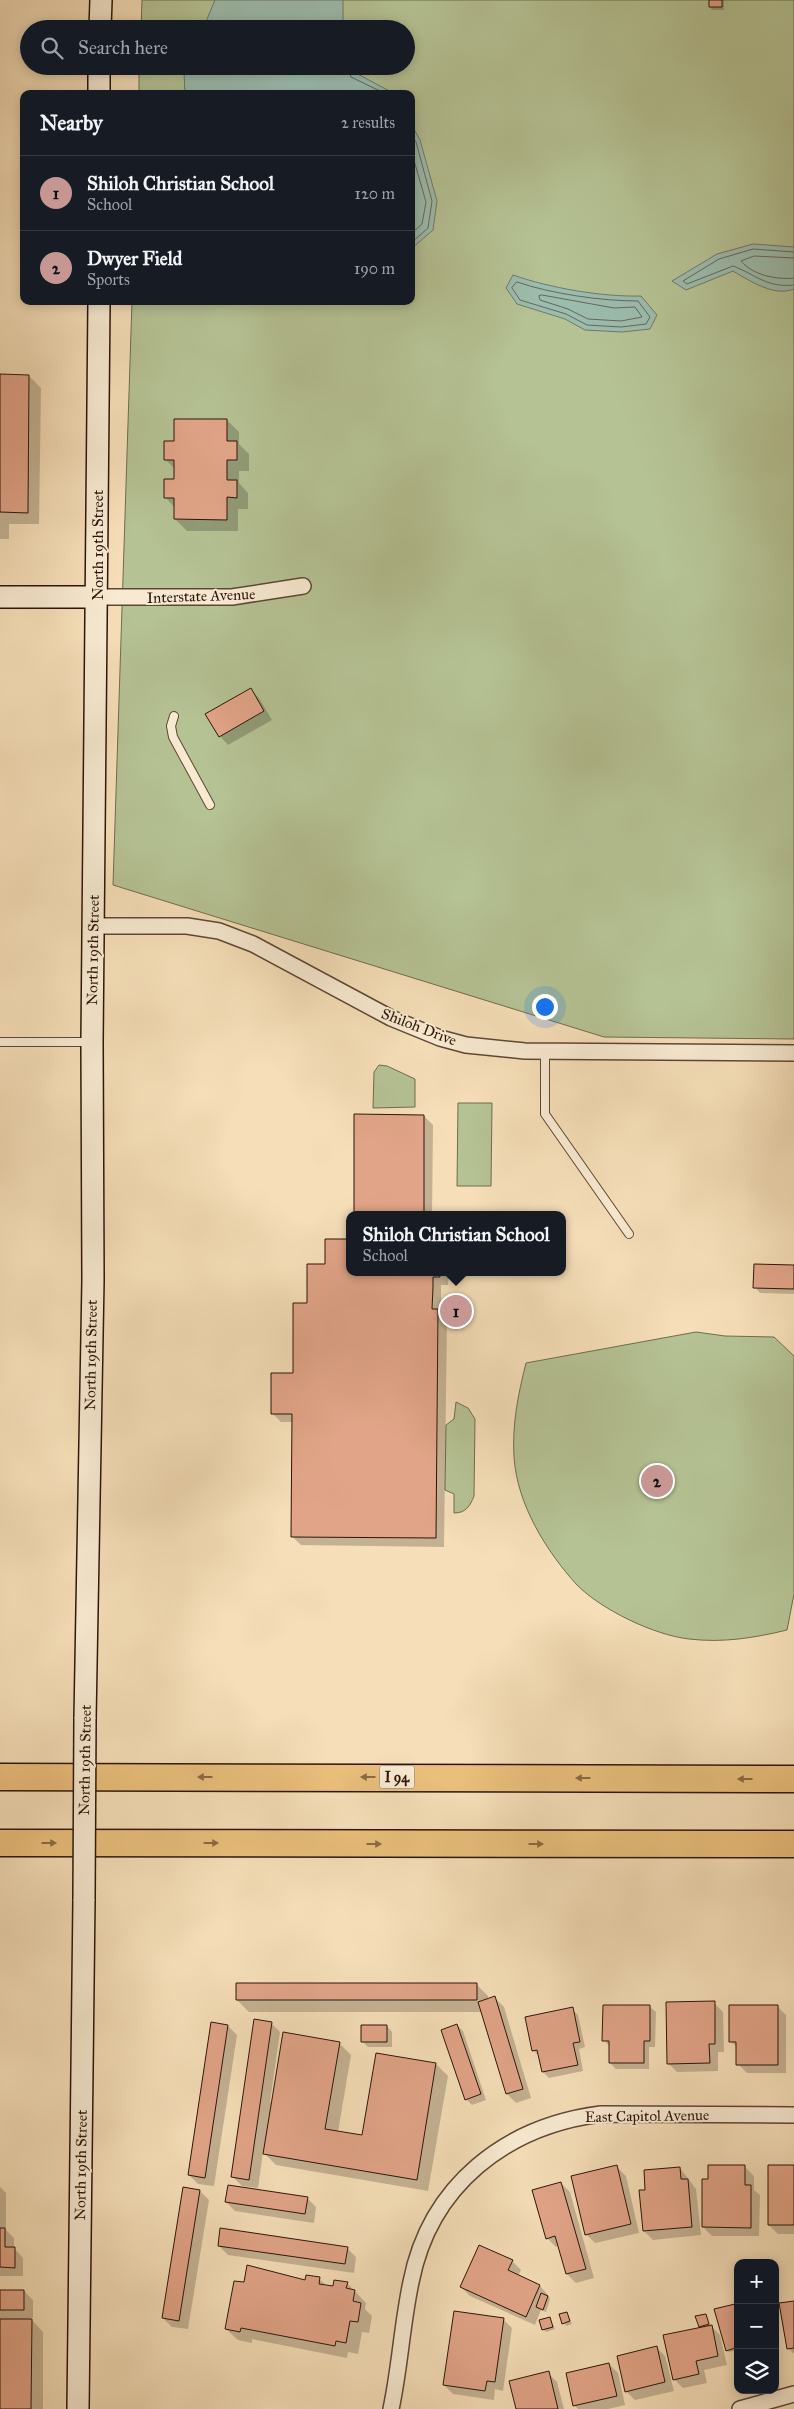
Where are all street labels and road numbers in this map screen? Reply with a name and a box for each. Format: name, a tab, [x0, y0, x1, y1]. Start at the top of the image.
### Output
street label: North 19th Street	[89, 489, 107, 600]
street label: Interstate Avenue	[146, 585, 256, 607]
street label: North 19th Street	[83, 894, 103, 1005]
street label: Shiloh Drive	[379, 1004, 459, 1050]
street label: North 19th Street	[81, 1299, 101, 1410]
street label: North 19th Street	[75, 1704, 95, 1815]
road number: I 94	[380, 1765, 414, 1788]
street label: East Capitol Avenue	[585, 2106, 709, 2126]
street label: North 19th Street	[71, 2109, 91, 2220]

